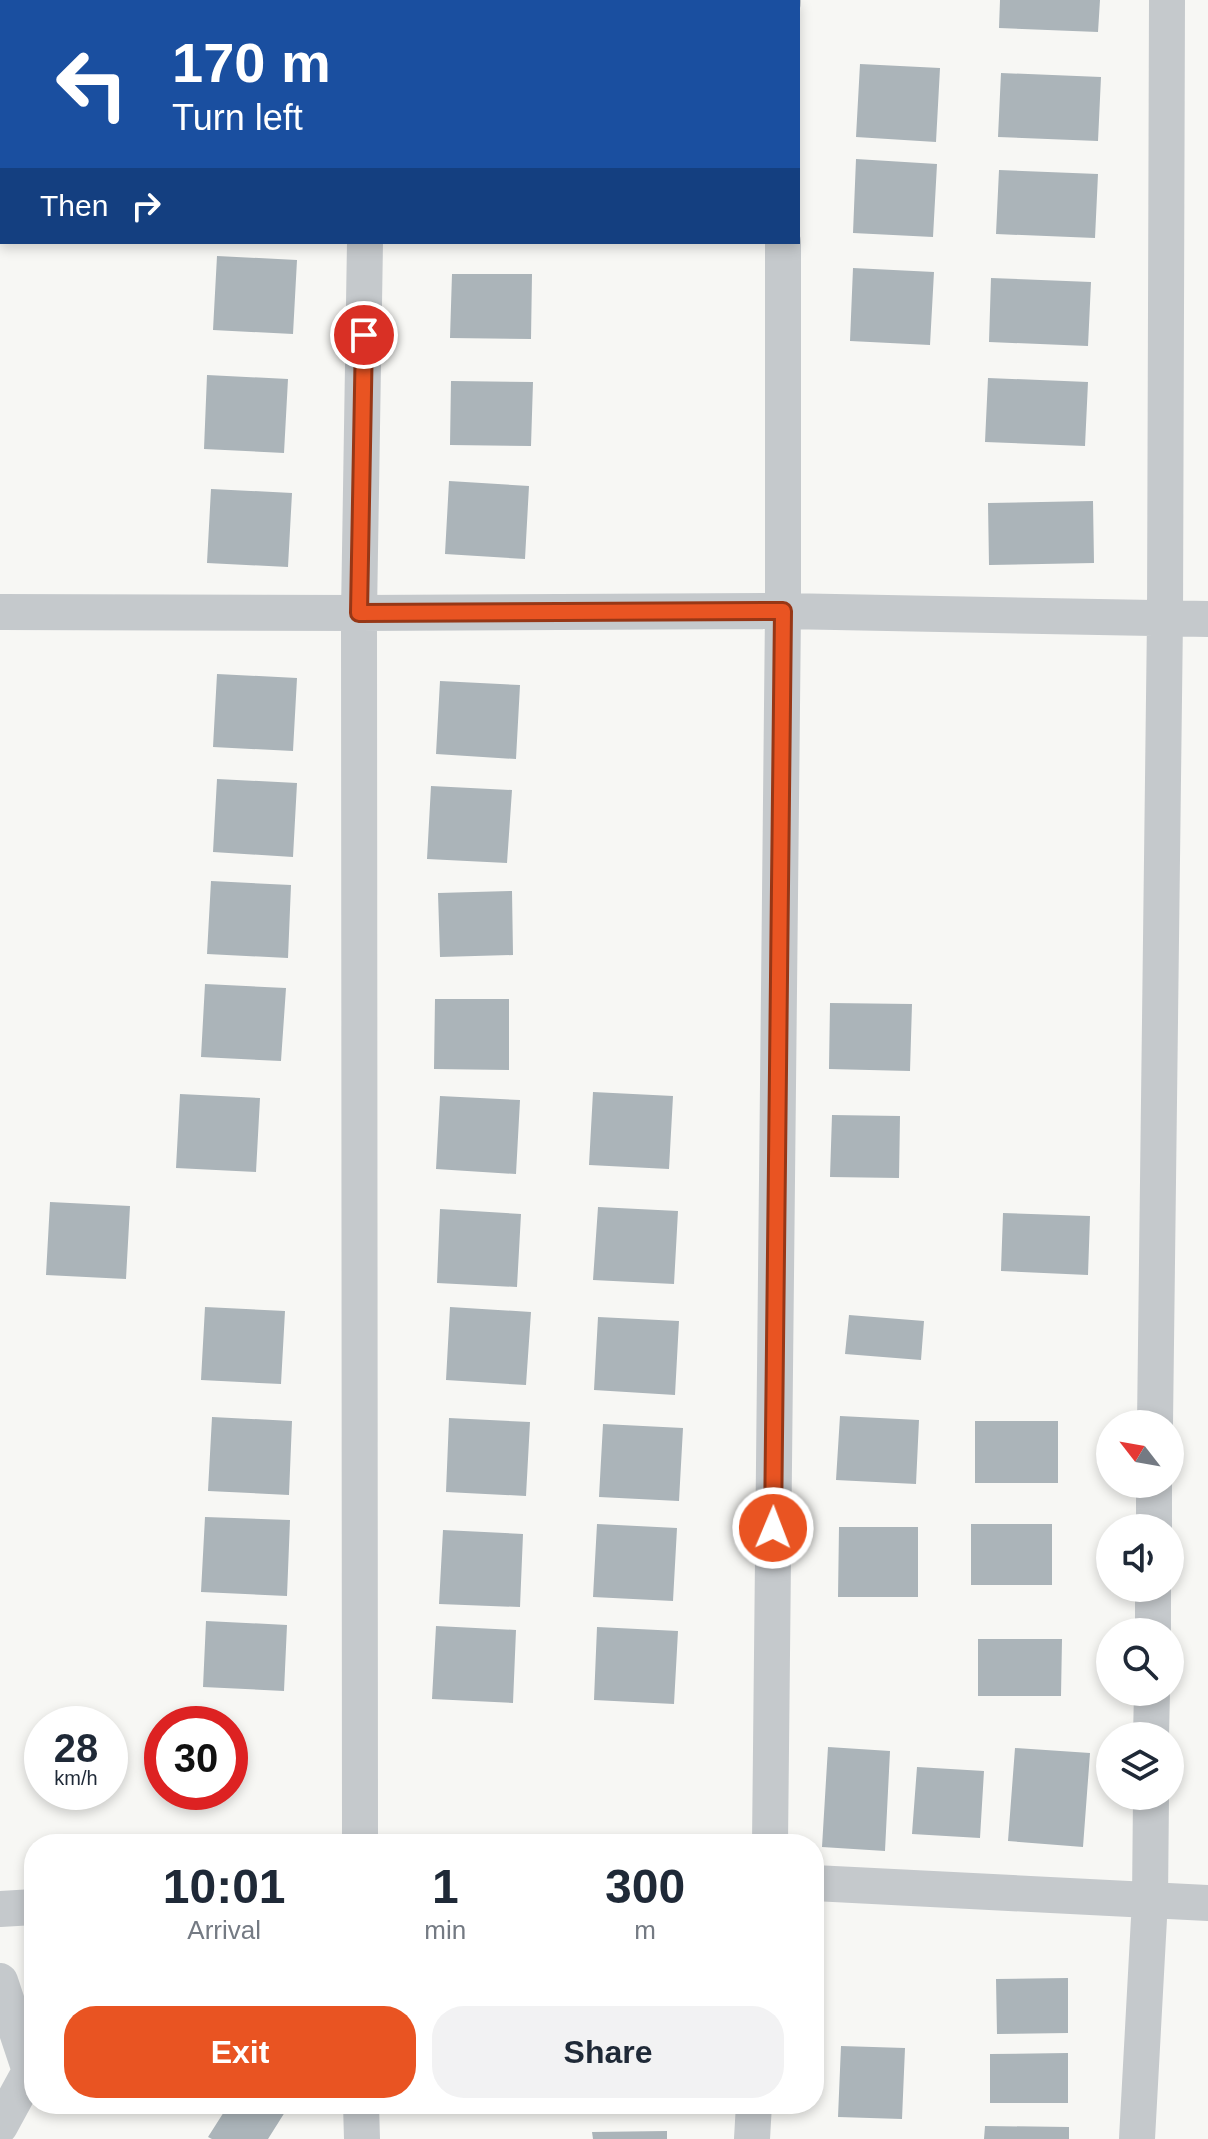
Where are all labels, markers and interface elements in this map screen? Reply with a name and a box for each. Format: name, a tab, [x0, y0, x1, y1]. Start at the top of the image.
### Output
text: 170 m	[172, 31, 331, 94]
icon: left	[40, 32, 144, 136]
text: Turn left	[172, 97, 303, 138]
icon: right	[124, 184, 168, 228]
text: Then	[40, 189, 108, 222]
pin	[330, 301, 398, 369]
icon: arrive	[342, 313, 386, 357]
north arrow	[1096, 1410, 1184, 1498]
map controls	[1096, 1410, 1184, 1810]
position arrow	[731, 1486, 815, 1570]
button: sound	[1096, 1514, 1184, 1602]
button: search	[1096, 1618, 1184, 1706]
speed limit sign: 30	[144, 1706, 248, 1810]
button: layers	[1096, 1722, 1184, 1810]
text: 28	[54, 1726, 98, 1770]
text: km/h	[54, 1767, 98, 1789]
text: 10:01	[163, 1860, 286, 1913]
text: 1	[432, 1860, 459, 1913]
text: 300	[605, 1860, 685, 1913]
text: Arrival	[187, 1915, 261, 1945]
text: min	[424, 1915, 466, 1945]
text: m	[634, 1915, 656, 1945]
button: Exit	[64, 2006, 416, 2098]
button: Share	[432, 2006, 784, 2098]

